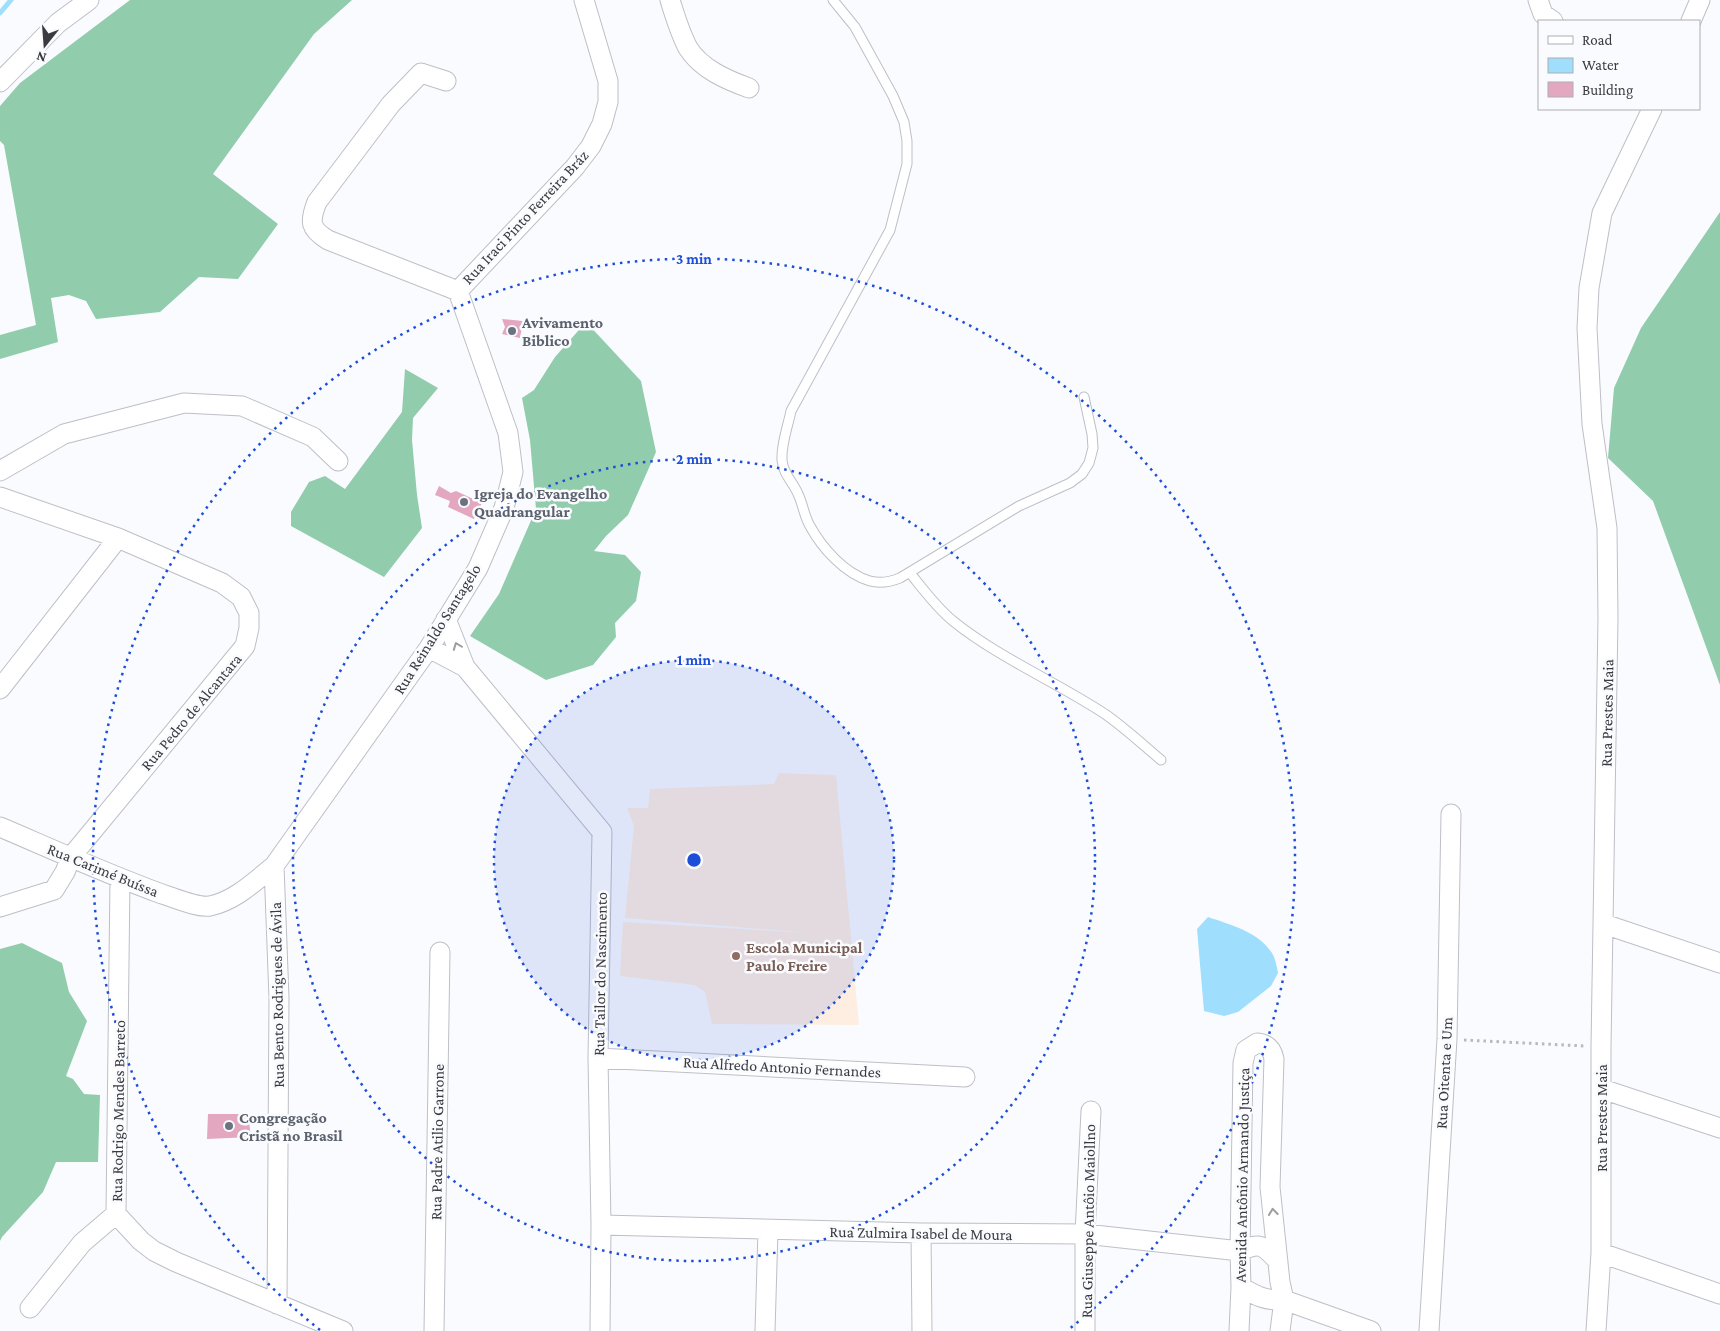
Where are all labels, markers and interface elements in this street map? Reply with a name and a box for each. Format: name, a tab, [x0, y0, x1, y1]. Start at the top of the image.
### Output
north arrow	[20, 20, 70, 70]
legend	[1538, 20, 1700, 110]
text: Road	[1582, 32, 1613, 48]
text: N	[34, 48, 48, 66]
text: Water	[1582, 57, 1619, 73]
text: Building	[1582, 82, 1633, 99]
street label: Rua Iraci Pinto Ferreira Bráz	[458, 146, 592, 287]
text: 3 min	[676, 251, 712, 267]
place label: Avivamento Biblico	[521, 314, 603, 349]
marker: Avivamento Biblico	[506, 325, 518, 337]
text: 2 min	[676, 451, 712, 467]
place label: Igreja do Evangelho Quadrangular	[474, 485, 607, 520]
marker: Igreja do Evangelho Quadrangular	[458, 496, 470, 508]
street label: Rua Reinaldo Santagelo	[390, 561, 485, 698]
one-way arrow	[452, 642, 463, 651]
street label: Rua Pedro de Alcantara	[137, 650, 245, 774]
text: 1 min	[677, 652, 711, 668]
street label: Rua Prestes Maia	[1598, 658, 1616, 767]
street label: Rua Carimé Buíssa	[45, 840, 162, 900]
centre of rings	[685, 851, 703, 869]
street label: Rua Tailor do Nascimento	[590, 892, 610, 1056]
street label: Rua Bento Rodrigues de Ávila	[267, 901, 288, 1088]
place label: Escola Municipal Paulo Freire	[746, 939, 863, 974]
marker: Escola Municipal Paulo Freire	[730, 950, 742, 962]
street label: Rua Oitenta e Um	[1433, 1016, 1455, 1129]
street label: Rua Rodrigo Mendes Barreto	[108, 1020, 129, 1202]
street label: Rua Alfredo Antonio Fernandes	[682, 1053, 882, 1081]
street label: Rua Prestes Maia	[1593, 1063, 1610, 1172]
street label: Rua Padre Atilio Garrone	[427, 1064, 447, 1220]
street label: Avenida Antônio Armando Justiça	[1232, 1067, 1253, 1283]
place label: Congregação Cristã no Brasil	[239, 1109, 343, 1144]
marker: Congregação Cristã no Brasil	[223, 1120, 235, 1132]
street label: Rua Giuseppe Antôio Maiollno	[1078, 1124, 1099, 1318]
one-way arrow	[1268, 1208, 1279, 1216]
street label: Rua Zulmira Isabel de Moura	[829, 1223, 1013, 1243]

